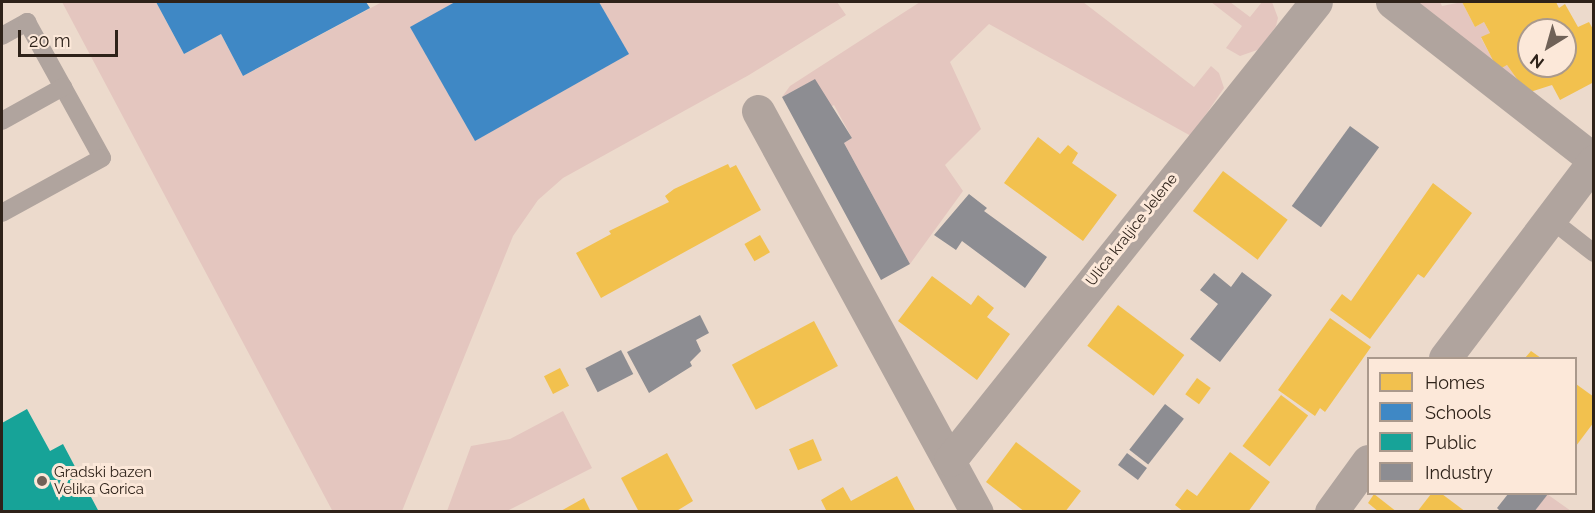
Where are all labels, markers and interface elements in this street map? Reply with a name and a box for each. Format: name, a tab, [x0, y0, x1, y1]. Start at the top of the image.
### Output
scale bar	[21, 18, 122, 56]
north arrow	[1517, 18, 1577, 78]
text: 20 m	[29, 30, 71, 51]
text: N	[1526, 50, 1548, 72]
street label: Ulica kraljice Jelene	[1082, 170, 1182, 290]
legend	[1367, 357, 1577, 495]
text: Homes	[1425, 372, 1485, 393]
text: Schools	[1425, 402, 1491, 423]
text: Public	[1425, 432, 1477, 453]
text: Industry	[1425, 462, 1493, 483]
place label: Gradski bazen Velika Gorica	[54, 463, 152, 498]
marker: Gradski bazen Velika Gorica	[35, 474, 49, 488]

